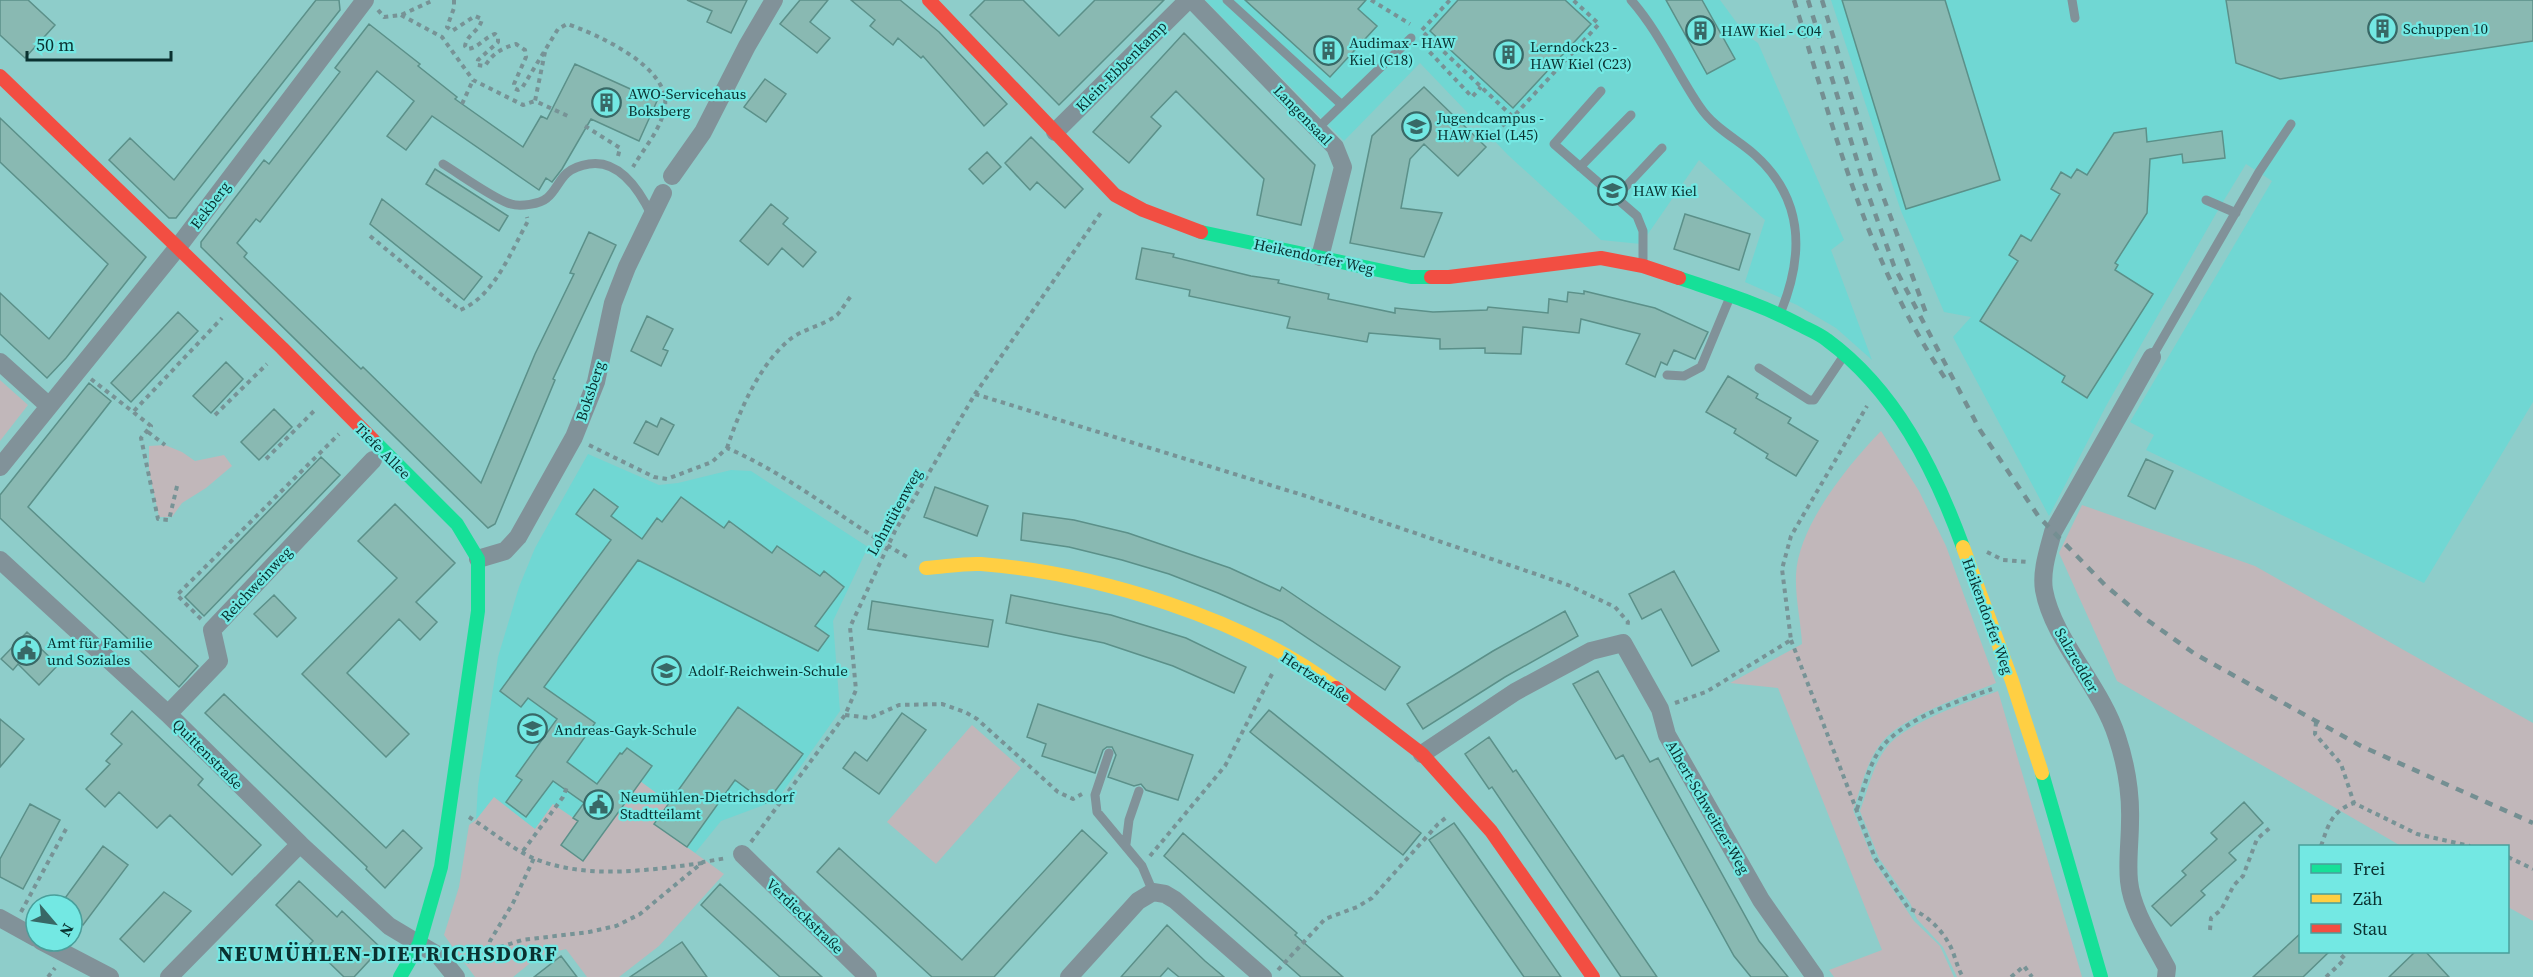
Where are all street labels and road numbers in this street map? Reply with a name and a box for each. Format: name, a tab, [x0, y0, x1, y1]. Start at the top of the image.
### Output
street label: Klein-Ebbenkamp	[1071, 16, 1171, 116]
street label: Langensaal	[1269, 80, 1337, 150]
street label: Eekberg	[185, 177, 235, 233]
street label: Heikendorfer Weg	[1252, 233, 1376, 279]
street label: Boksberg	[570, 358, 610, 424]
street label: Tiefe Allee	[350, 418, 416, 484]
street label: Lohntütenweg	[861, 465, 927, 559]
street label: Reichweinweg	[216, 542, 297, 626]
street label: Heikendorfer Weg	[1957, 555, 2019, 677]
street label: Salzredder	[2050, 624, 2104, 697]
street label: Hertzstraße	[1277, 647, 1355, 708]
street label: Quittenstraße	[168, 714, 248, 794]
street label: Albert-Schweitzer-Weg	[1661, 736, 1755, 878]
street label: Verdieckstraße	[762, 874, 849, 959]

